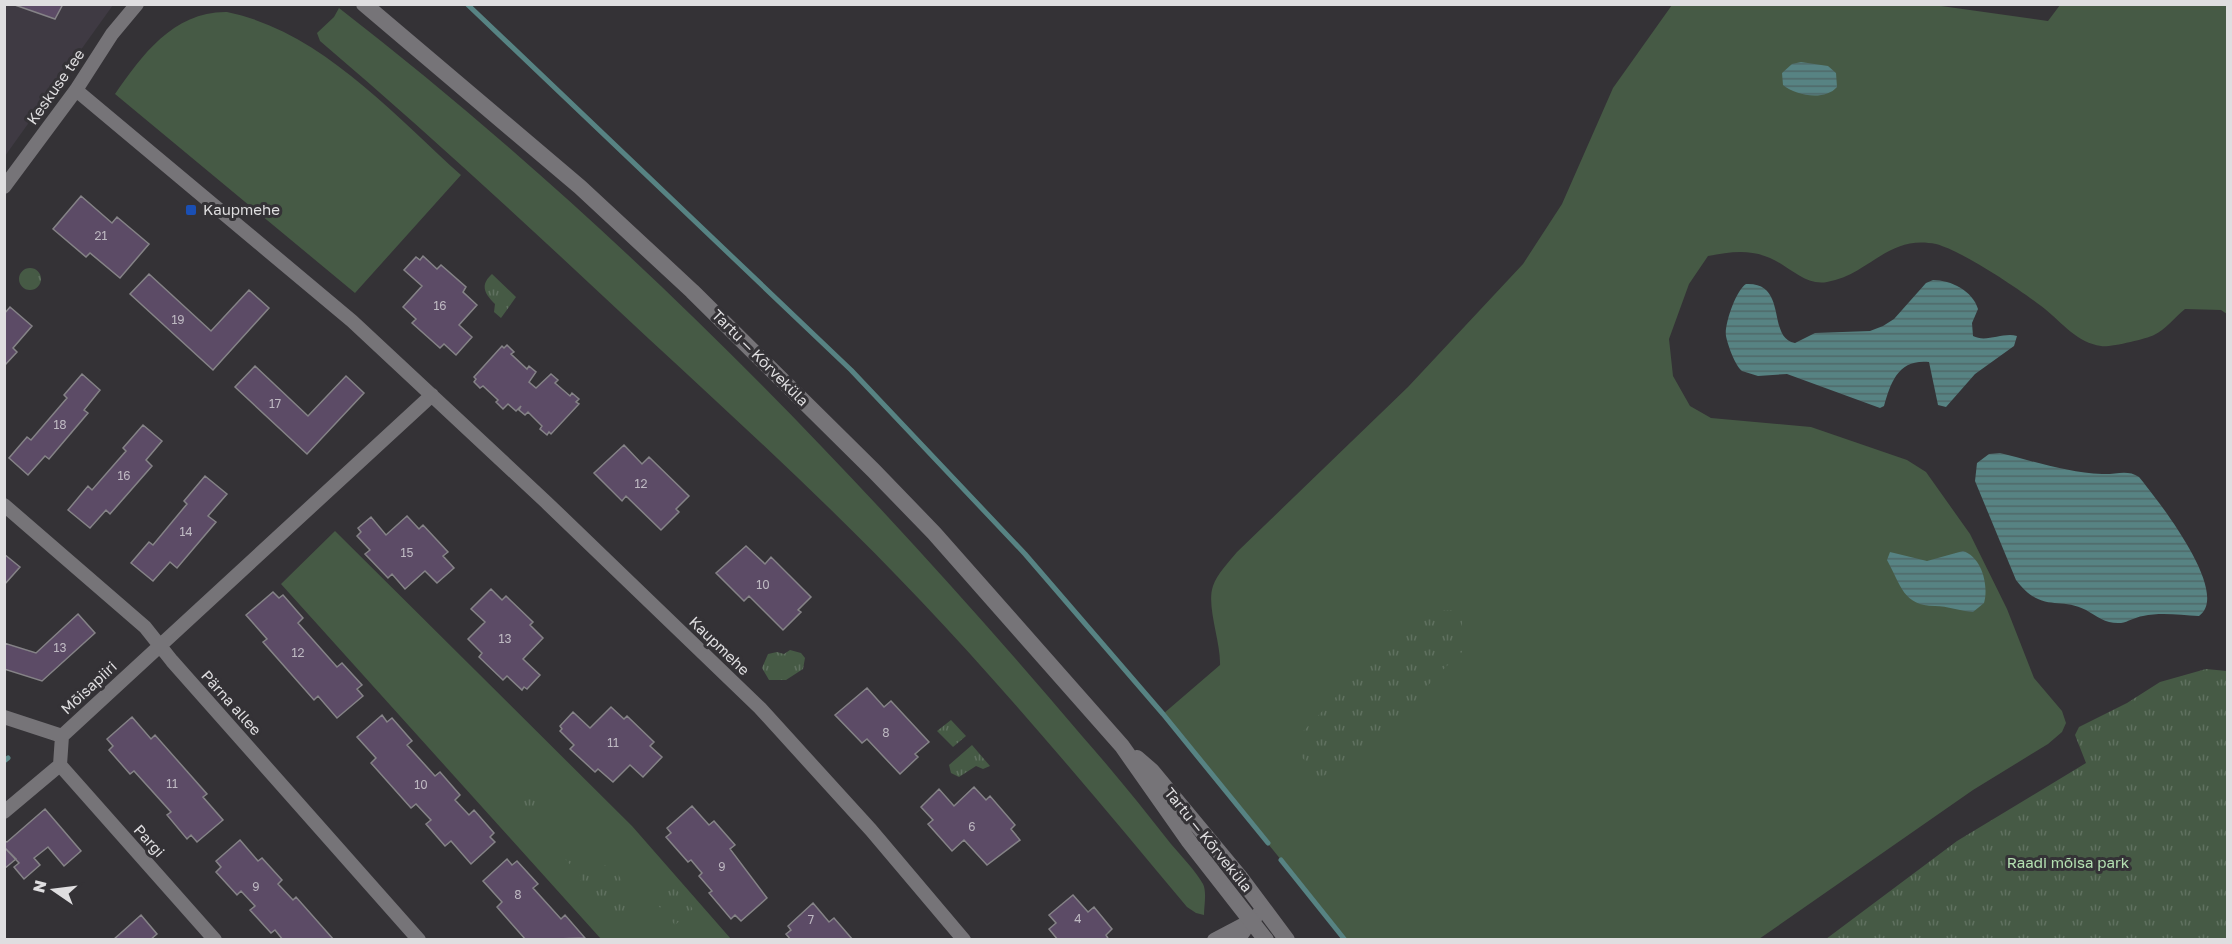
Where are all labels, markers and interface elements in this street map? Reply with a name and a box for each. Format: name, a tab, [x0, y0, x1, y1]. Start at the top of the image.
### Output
street label: Keskuse tee	[23, 45, 88, 128]
place label: Kaupmehe	[203, 200, 280, 218]
marker: Kaupmehe	[184, 203, 198, 217]
house number: 21	[95, 228, 108, 243]
house number: 16	[433, 298, 447, 313]
street label: Tartu — Kõrveküla	[709, 305, 813, 409]
house number: 19	[171, 312, 185, 327]
house number: 17	[269, 396, 281, 411]
house number: 18	[53, 417, 67, 432]
house number: 16	[117, 468, 131, 483]
house number: 12	[635, 476, 647, 491]
house number: 14	[179, 524, 193, 539]
house number: 15	[401, 545, 413, 560]
house number: 10	[756, 577, 770, 592]
street label: Kaupmehe	[686, 612, 754, 679]
house number: 13	[499, 631, 511, 646]
house number: 13	[54, 640, 66, 655]
house number: 12	[292, 645, 304, 660]
street label: Mõisapiiri	[57, 657, 120, 718]
street label: Pärna allee	[198, 666, 266, 739]
house number: 8	[882, 725, 890, 740]
house number: 11	[607, 735, 619, 750]
house number: 11	[166, 776, 178, 791]
house number: 10	[414, 777, 428, 792]
street label: Tartu — Kõrveküla	[1161, 784, 1256, 895]
house number: 6	[968, 819, 976, 834]
street label: Pargi	[131, 821, 169, 860]
park label: Raadi mõisa park	[2007, 853, 2130, 871]
house number: 9	[718, 859, 726, 874]
north arrow	[24, 860, 84, 920]
text: N	[28, 878, 51, 895]
house number: 9	[252, 879, 260, 894]
house number: 8	[514, 887, 522, 902]
house number: 4	[1074, 911, 1082, 926]
house number: 7	[808, 912, 814, 927]

